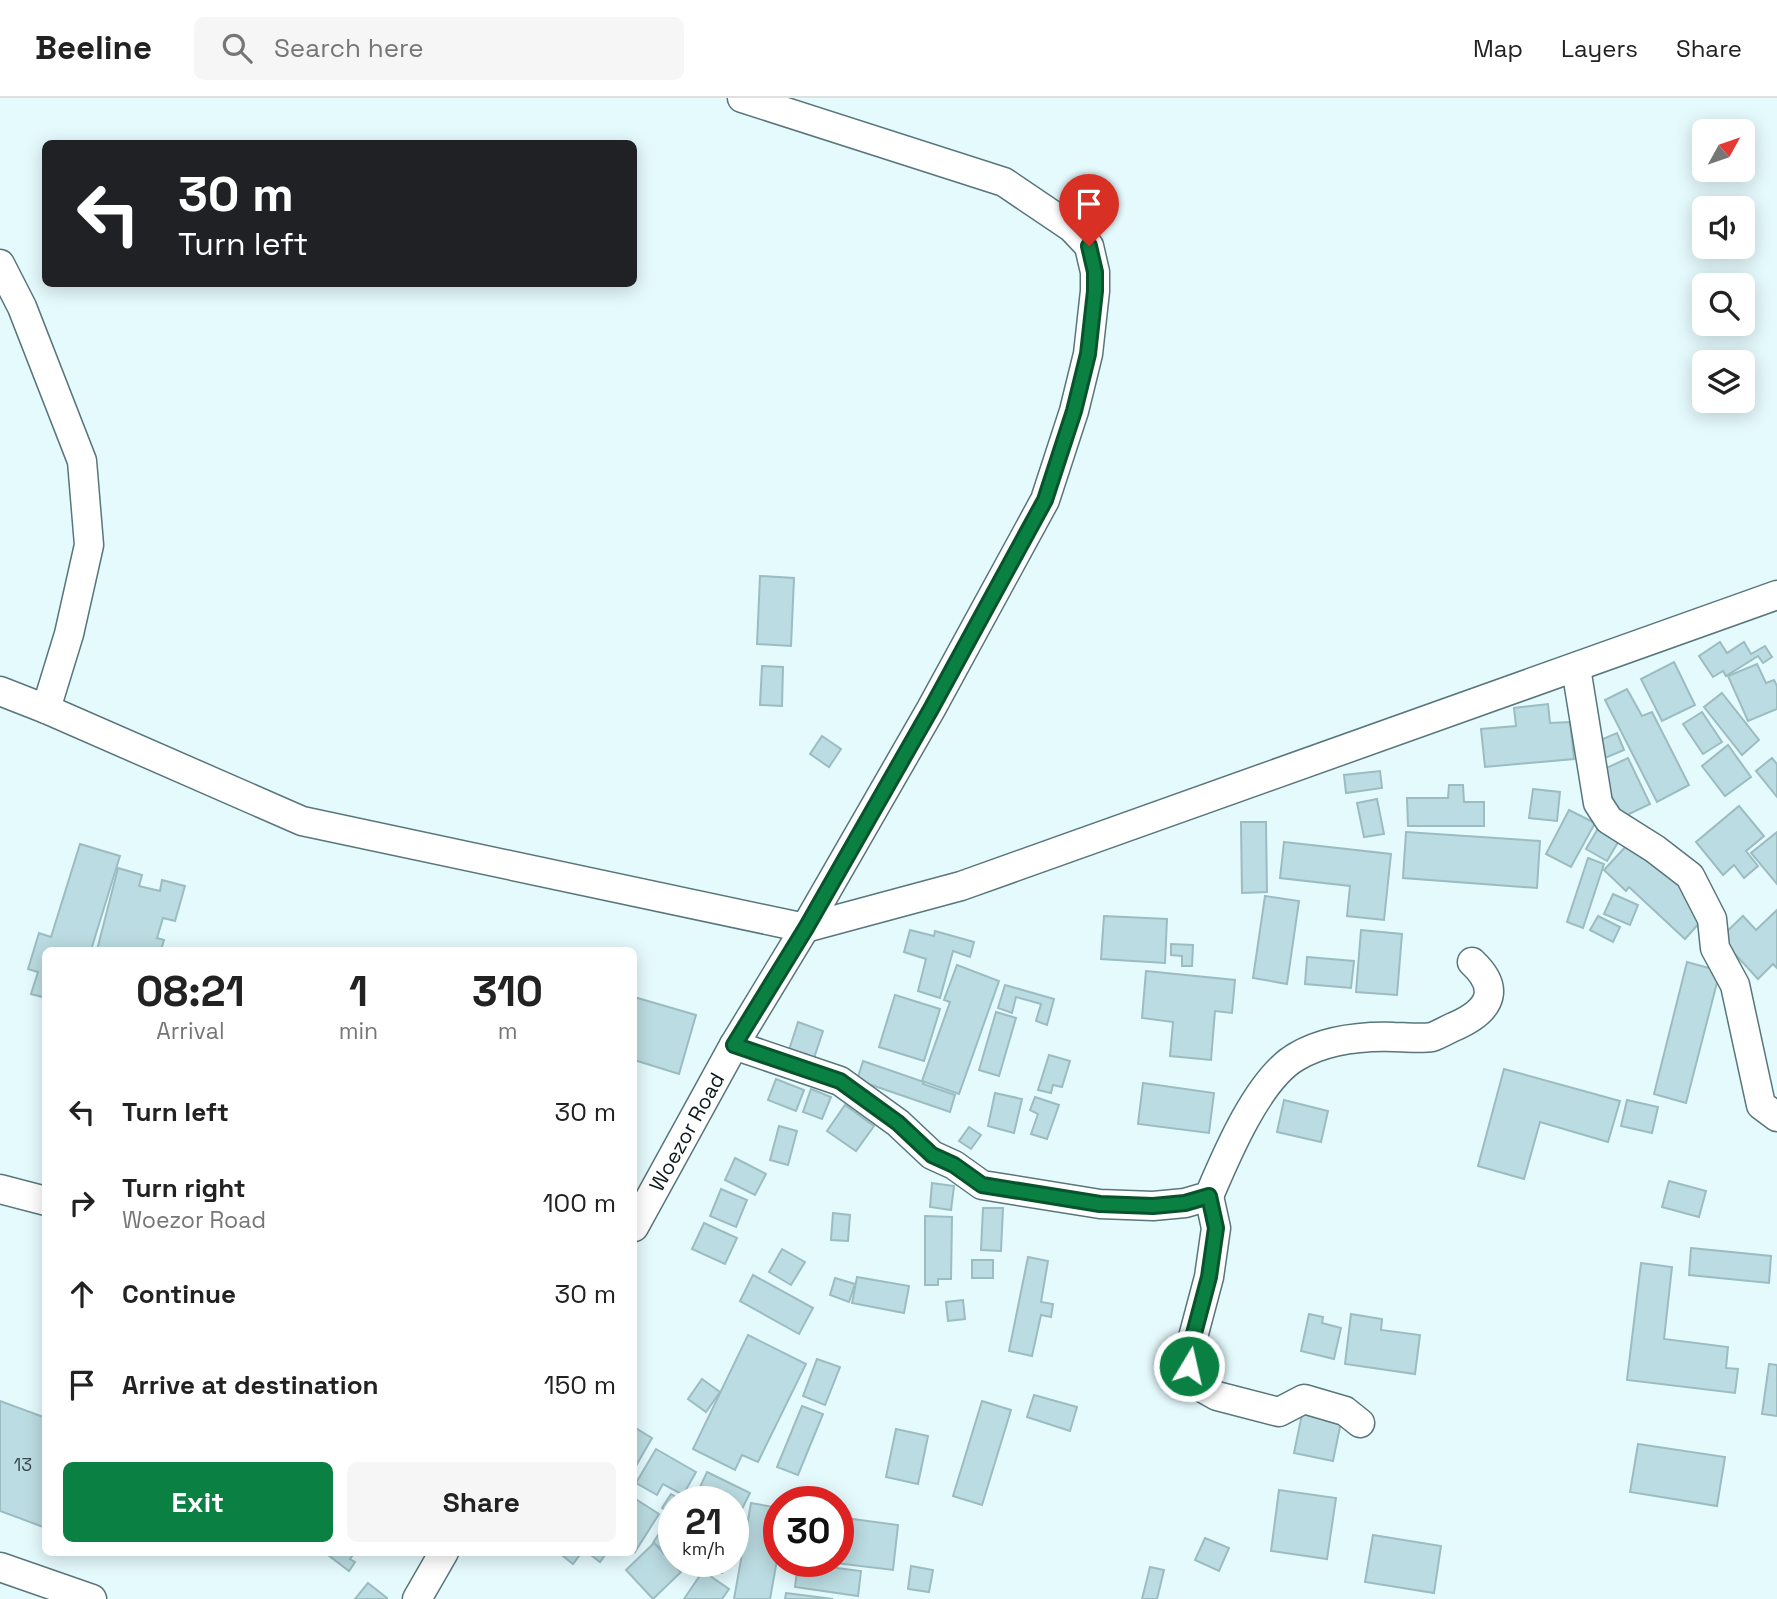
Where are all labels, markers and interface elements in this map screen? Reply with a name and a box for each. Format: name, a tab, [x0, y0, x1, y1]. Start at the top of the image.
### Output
search box	[194, 17, 684, 80]
text: Beeline	[35, 27, 152, 69]
icon: search	[218, 29, 256, 67]
text: Search here	[274, 31, 424, 65]
text: Map	[1473, 33, 1523, 64]
text: Layers	[1561, 33, 1638, 64]
text: Share	[1676, 33, 1742, 64]
north arrow	[1692, 119, 1755, 182]
map controls	[1692, 119, 1755, 413]
text: 30 m	[178, 163, 294, 225]
icon: left	[63, 168, 154, 259]
pin	[1059, 174, 1119, 246]
icon: arrive	[1070, 185, 1108, 223]
button: sound	[1692, 196, 1755, 259]
text: Turn left	[178, 224, 308, 264]
button: search	[1692, 273, 1755, 336]
button: layers	[1692, 350, 1755, 413]
text: 08:21	[136, 965, 245, 1018]
text: 1	[349, 965, 368, 1018]
text: 310	[472, 965, 543, 1018]
text: Arrival	[156, 1016, 225, 1046]
text: min	[339, 1016, 378, 1046]
text: m	[498, 1016, 517, 1046]
street label: Woezor Road	[643, 1068, 730, 1196]
icon: left	[63, 1093, 101, 1131]
text: Turn left	[122, 1095, 229, 1129]
text: 30 m	[555, 1095, 616, 1129]
text: Turn right	[122, 1171, 246, 1205]
icon: right	[63, 1184, 101, 1222]
text: 100 m	[543, 1186, 616, 1220]
text: Woezor Road	[122, 1205, 266, 1235]
icon: ahead	[63, 1275, 101, 1313]
text: Continue	[122, 1277, 236, 1311]
text: 30 m	[555, 1277, 616, 1311]
position arrow	[1152, 1329, 1226, 1403]
icon: arrive	[63, 1366, 101, 1404]
text: Arrive at destination	[122, 1368, 379, 1402]
text: 150 m	[544, 1368, 616, 1402]
house number: 13	[14, 1453, 32, 1476]
button: Exit	[63, 1462, 333, 1542]
button: Share	[347, 1462, 616, 1542]
speed limit sign: 30	[763, 1486, 854, 1577]
text: 21	[685, 1500, 722, 1544]
text: km/h	[682, 1537, 725, 1560]

